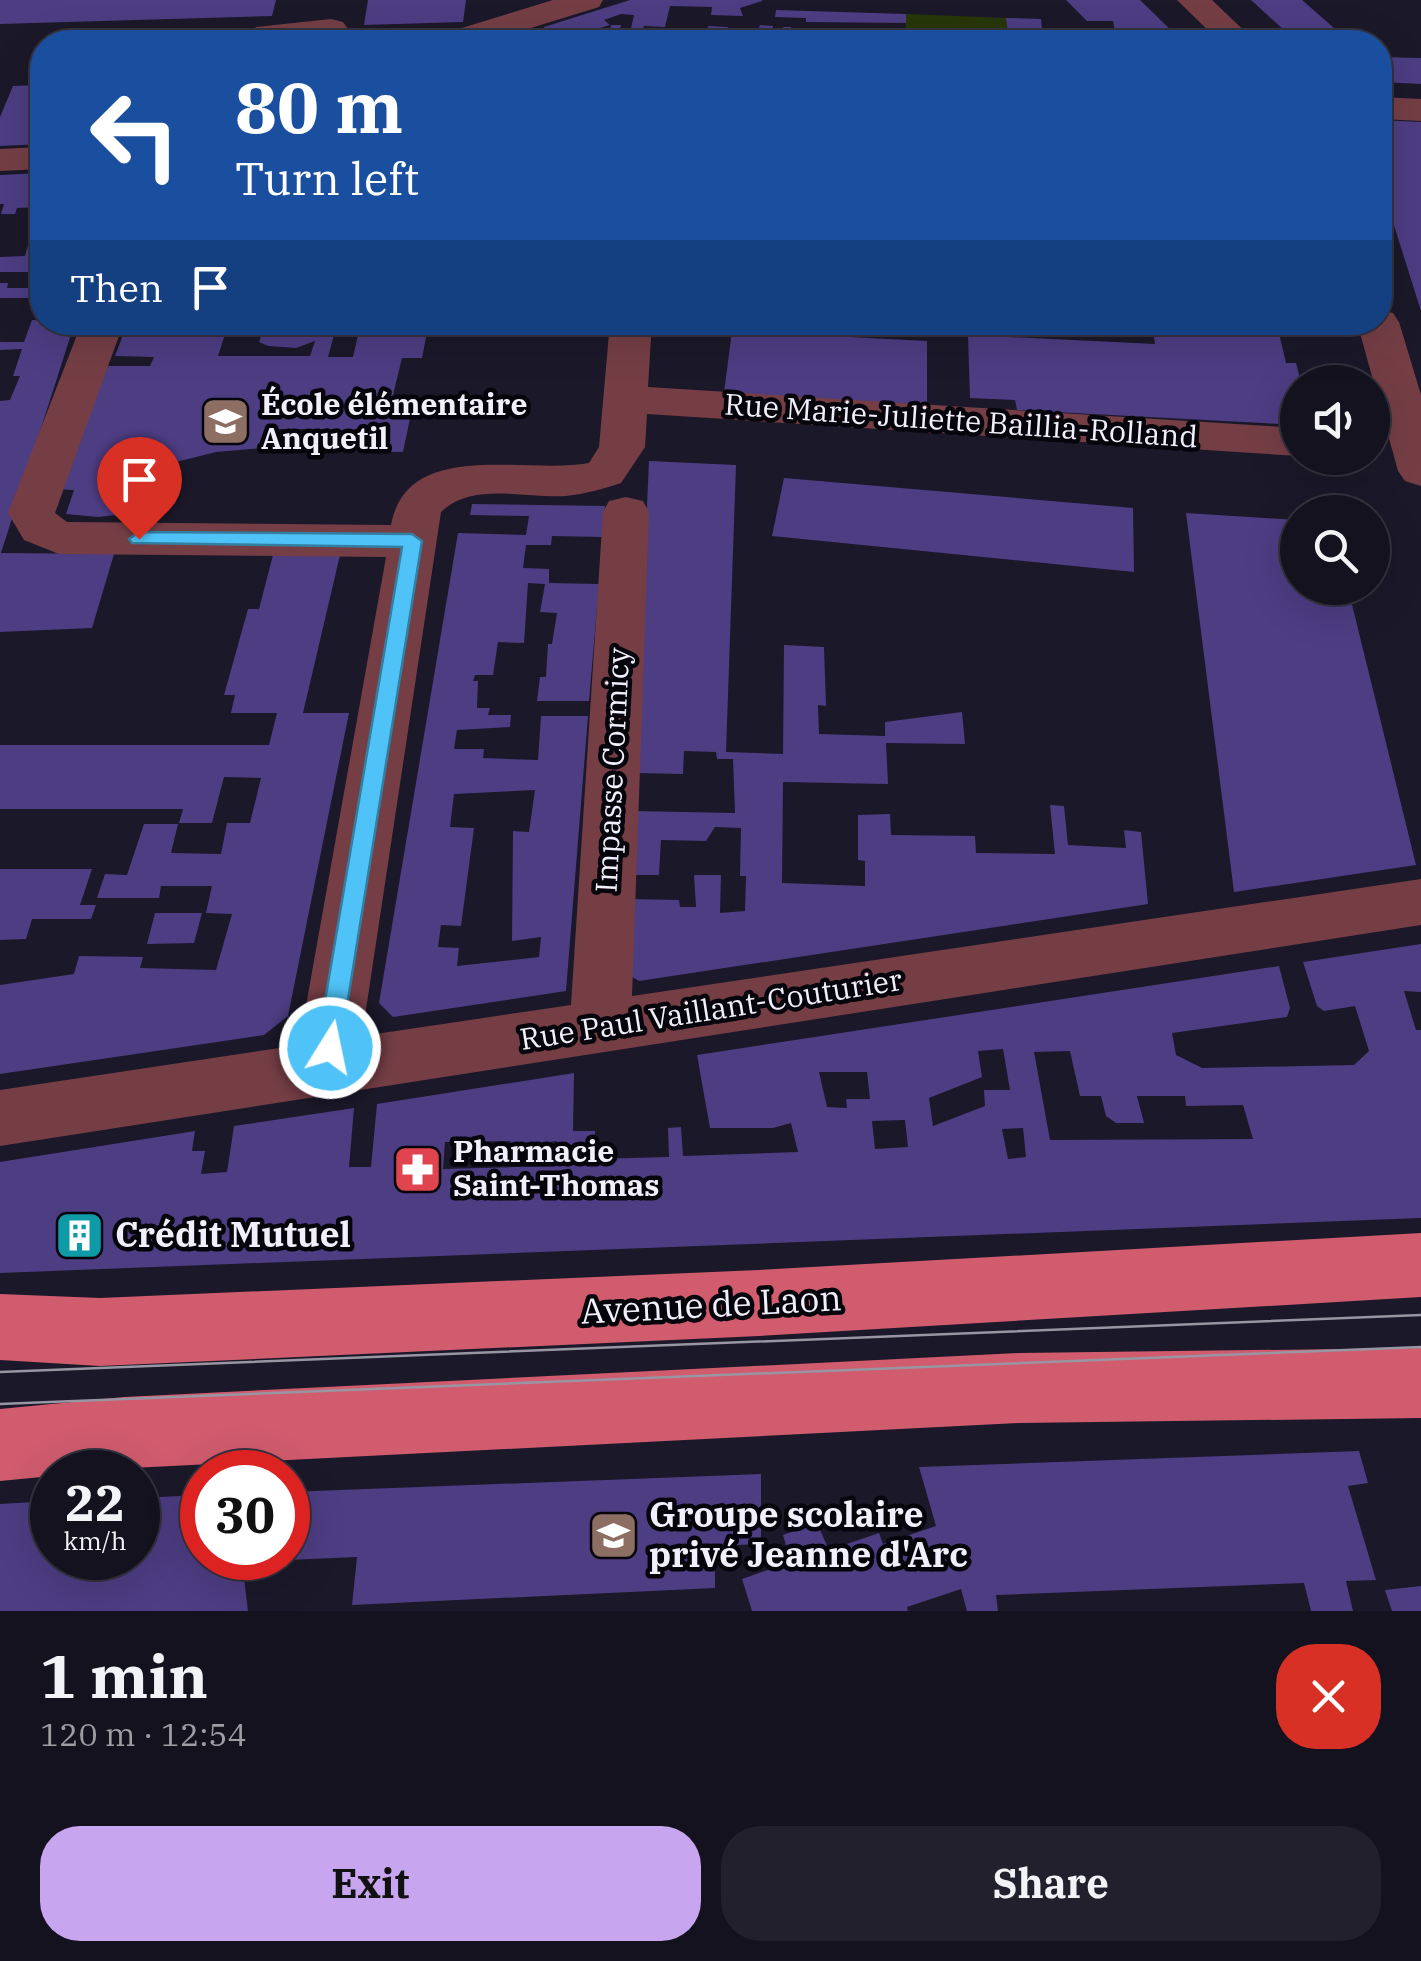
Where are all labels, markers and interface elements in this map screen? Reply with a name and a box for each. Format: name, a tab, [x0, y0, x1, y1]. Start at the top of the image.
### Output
text: 80 m	[235, 61, 403, 152]
icon: left	[70, 70, 200, 200]
text: Turn left	[235, 149, 419, 207]
icon: arrive	[183, 260, 238, 315]
text: Then	[70, 263, 163, 312]
map controls	[1280, 365, 1390, 605]
button: sound	[1280, 365, 1390, 475]
place label: École élémentaire Anquetil	[261, 384, 527, 457]
street label: Rue Marie-Juliette Baillia-Rolland	[723, 384, 1199, 456]
school or university icon: École élémentaire Anquetil	[200, 396, 252, 448]
pin	[97, 437, 182, 540]
icon: arrive	[112, 452, 167, 507]
button: search	[1280, 495, 1390, 605]
street label: Impasse Cormicy	[586, 647, 637, 893]
street label: Rue Paul Vaillant-Couturier	[517, 959, 905, 1058]
position arrow	[278, 996, 382, 1100]
place label: Pharmacie Saint-Thomas	[453, 1131, 659, 1204]
pharmacy icon: Pharmacie Saint-Thomas	[392, 1143, 444, 1195]
building icon: Crédit Mutuel	[54, 1209, 106, 1261]
place label: Crédit Mutuel	[115, 1211, 351, 1257]
street label: Avenue de Laon	[579, 1274, 843, 1334]
speed limit sign: 30	[180, 1450, 310, 1580]
text: 22	[65, 1470, 125, 1535]
place label: Groupe scolaire privé Jeanne d'Arc	[649, 1491, 968, 1577]
school or university icon: Groupe scolaire privé Jeanne d'Arc	[588, 1509, 640, 1561]
text: km/h	[63, 1524, 127, 1557]
text: 1 min	[40, 1636, 208, 1715]
button: close	[1276, 1644, 1381, 1749]
text: 120 m · 12:54	[40, 1713, 247, 1755]
button: Exit	[40, 1826, 701, 1941]
button: Share	[721, 1826, 1381, 1941]

